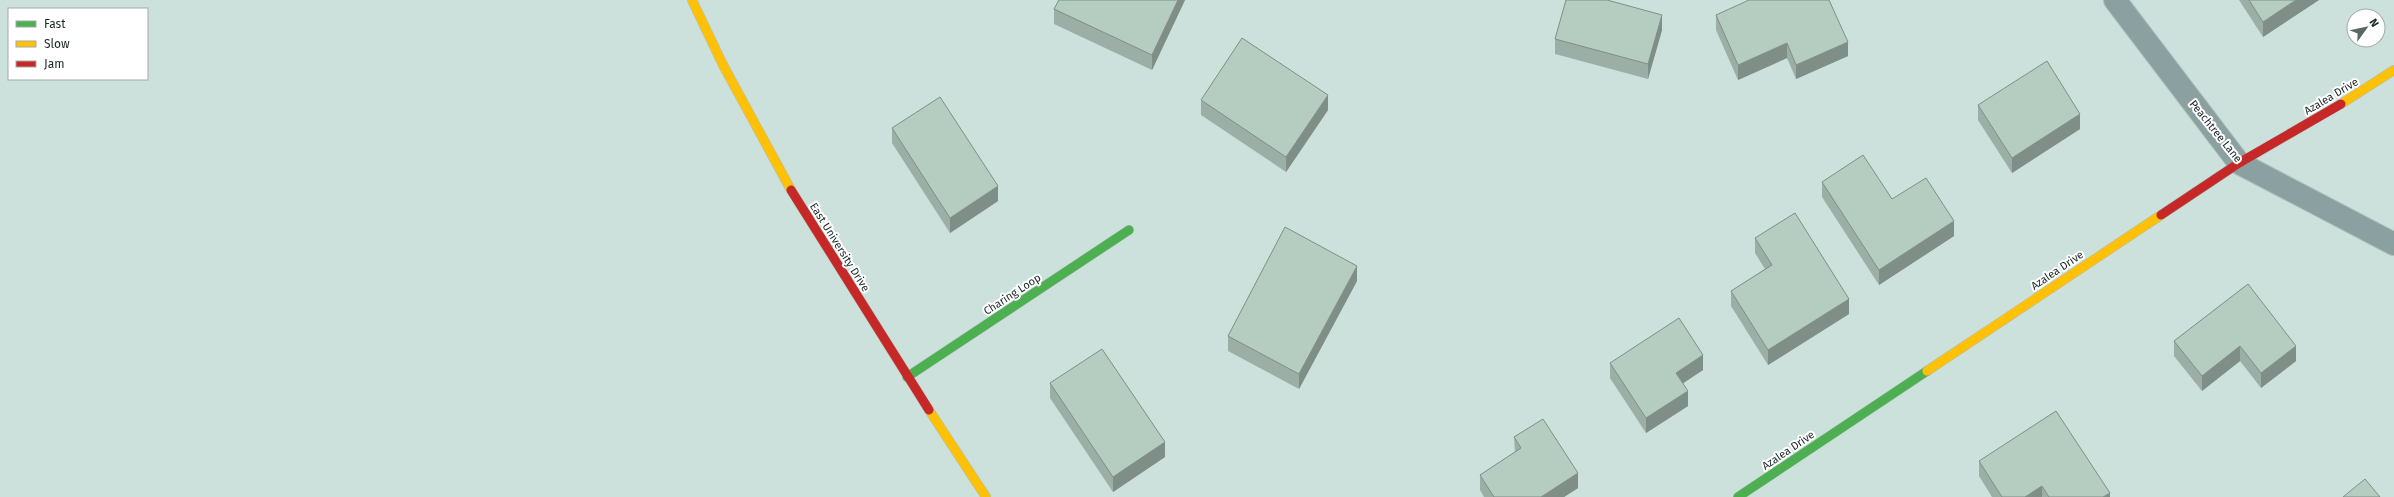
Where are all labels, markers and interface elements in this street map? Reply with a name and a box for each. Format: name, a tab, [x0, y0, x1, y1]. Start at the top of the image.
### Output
legend	[8, 8, 148, 80]
north arrow	[2346, 8, 2386, 48]
text: N	[2367, 16, 2381, 29]
text: Fast	[44, 17, 66, 31]
text: Slow	[44, 37, 70, 51]
text: Jam	[44, 57, 64, 71]
street label: Azalea Drive	[2302, 75, 2361, 118]
street label: Peachtree Lane	[2187, 98, 2245, 165]
street label: East University Drive	[807, 200, 872, 294]
street label: Azalea Drive	[2029, 248, 2086, 293]
street label: Charing Loop	[981, 271, 1043, 318]
street label: Azalea Drive	[1760, 428, 1817, 473]

